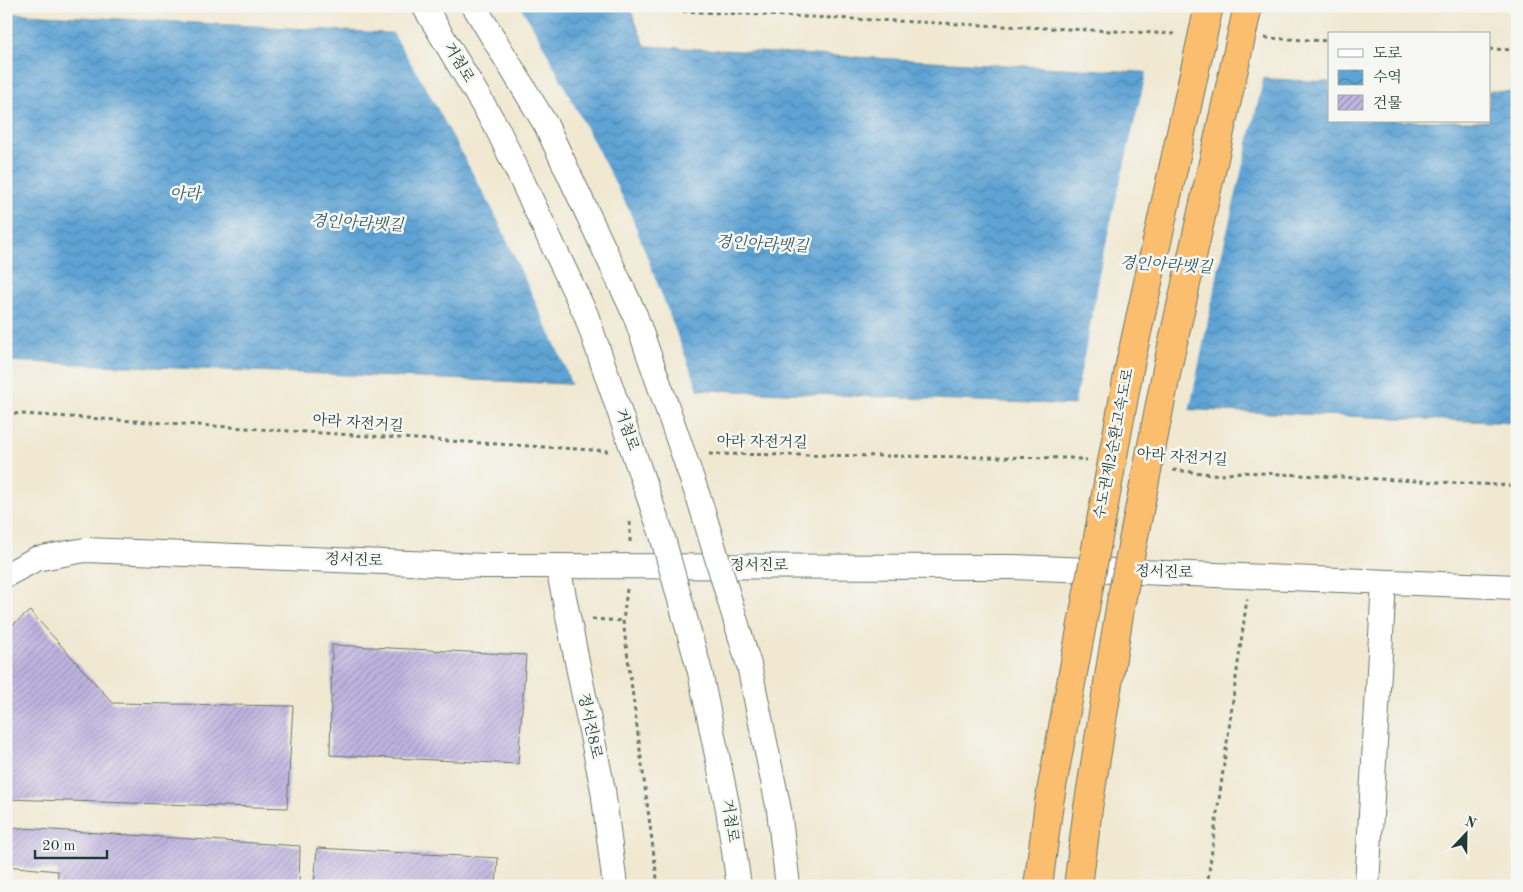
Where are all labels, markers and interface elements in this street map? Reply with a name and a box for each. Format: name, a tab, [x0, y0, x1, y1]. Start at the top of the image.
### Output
legend	[1328, 32, 1490, 122]
street label: 거첨로	[440, 39, 478, 86]
text: 도로	[1373, 46, 1402, 62]
text: 수역	[1373, 69, 1402, 86]
text: 건물	[1373, 95, 1402, 112]
water label: 아라	[170, 185, 203, 203]
water label: 경인아라뱃길	[310, 212, 405, 234]
water label: 경인아라뱃길	[715, 233, 810, 255]
water label: 경인아라뱃길	[1119, 254, 1214, 276]
street label: 수도권제2순환고속도로	[1091, 366, 1137, 521]
street label: 거첨로	[612, 406, 642, 453]
street label: 아라 자전거길	[312, 411, 404, 435]
street label: 아라 자전거길	[716, 433, 808, 451]
street label: 아라 자전거길	[1136, 445, 1228, 469]
street label: 정서진로	[325, 550, 384, 570]
street label: 정서진로	[730, 557, 788, 574]
street label: 정서진로	[1135, 562, 1194, 582]
street label: 정서진8로	[575, 691, 605, 761]
street label: 거첨로	[718, 798, 742, 844]
north arrow	[1440, 810, 1490, 860]
text: N	[1463, 814, 1478, 831]
scale bar	[35, 827, 108, 859]
text: 20 m	[42, 839, 76, 854]

